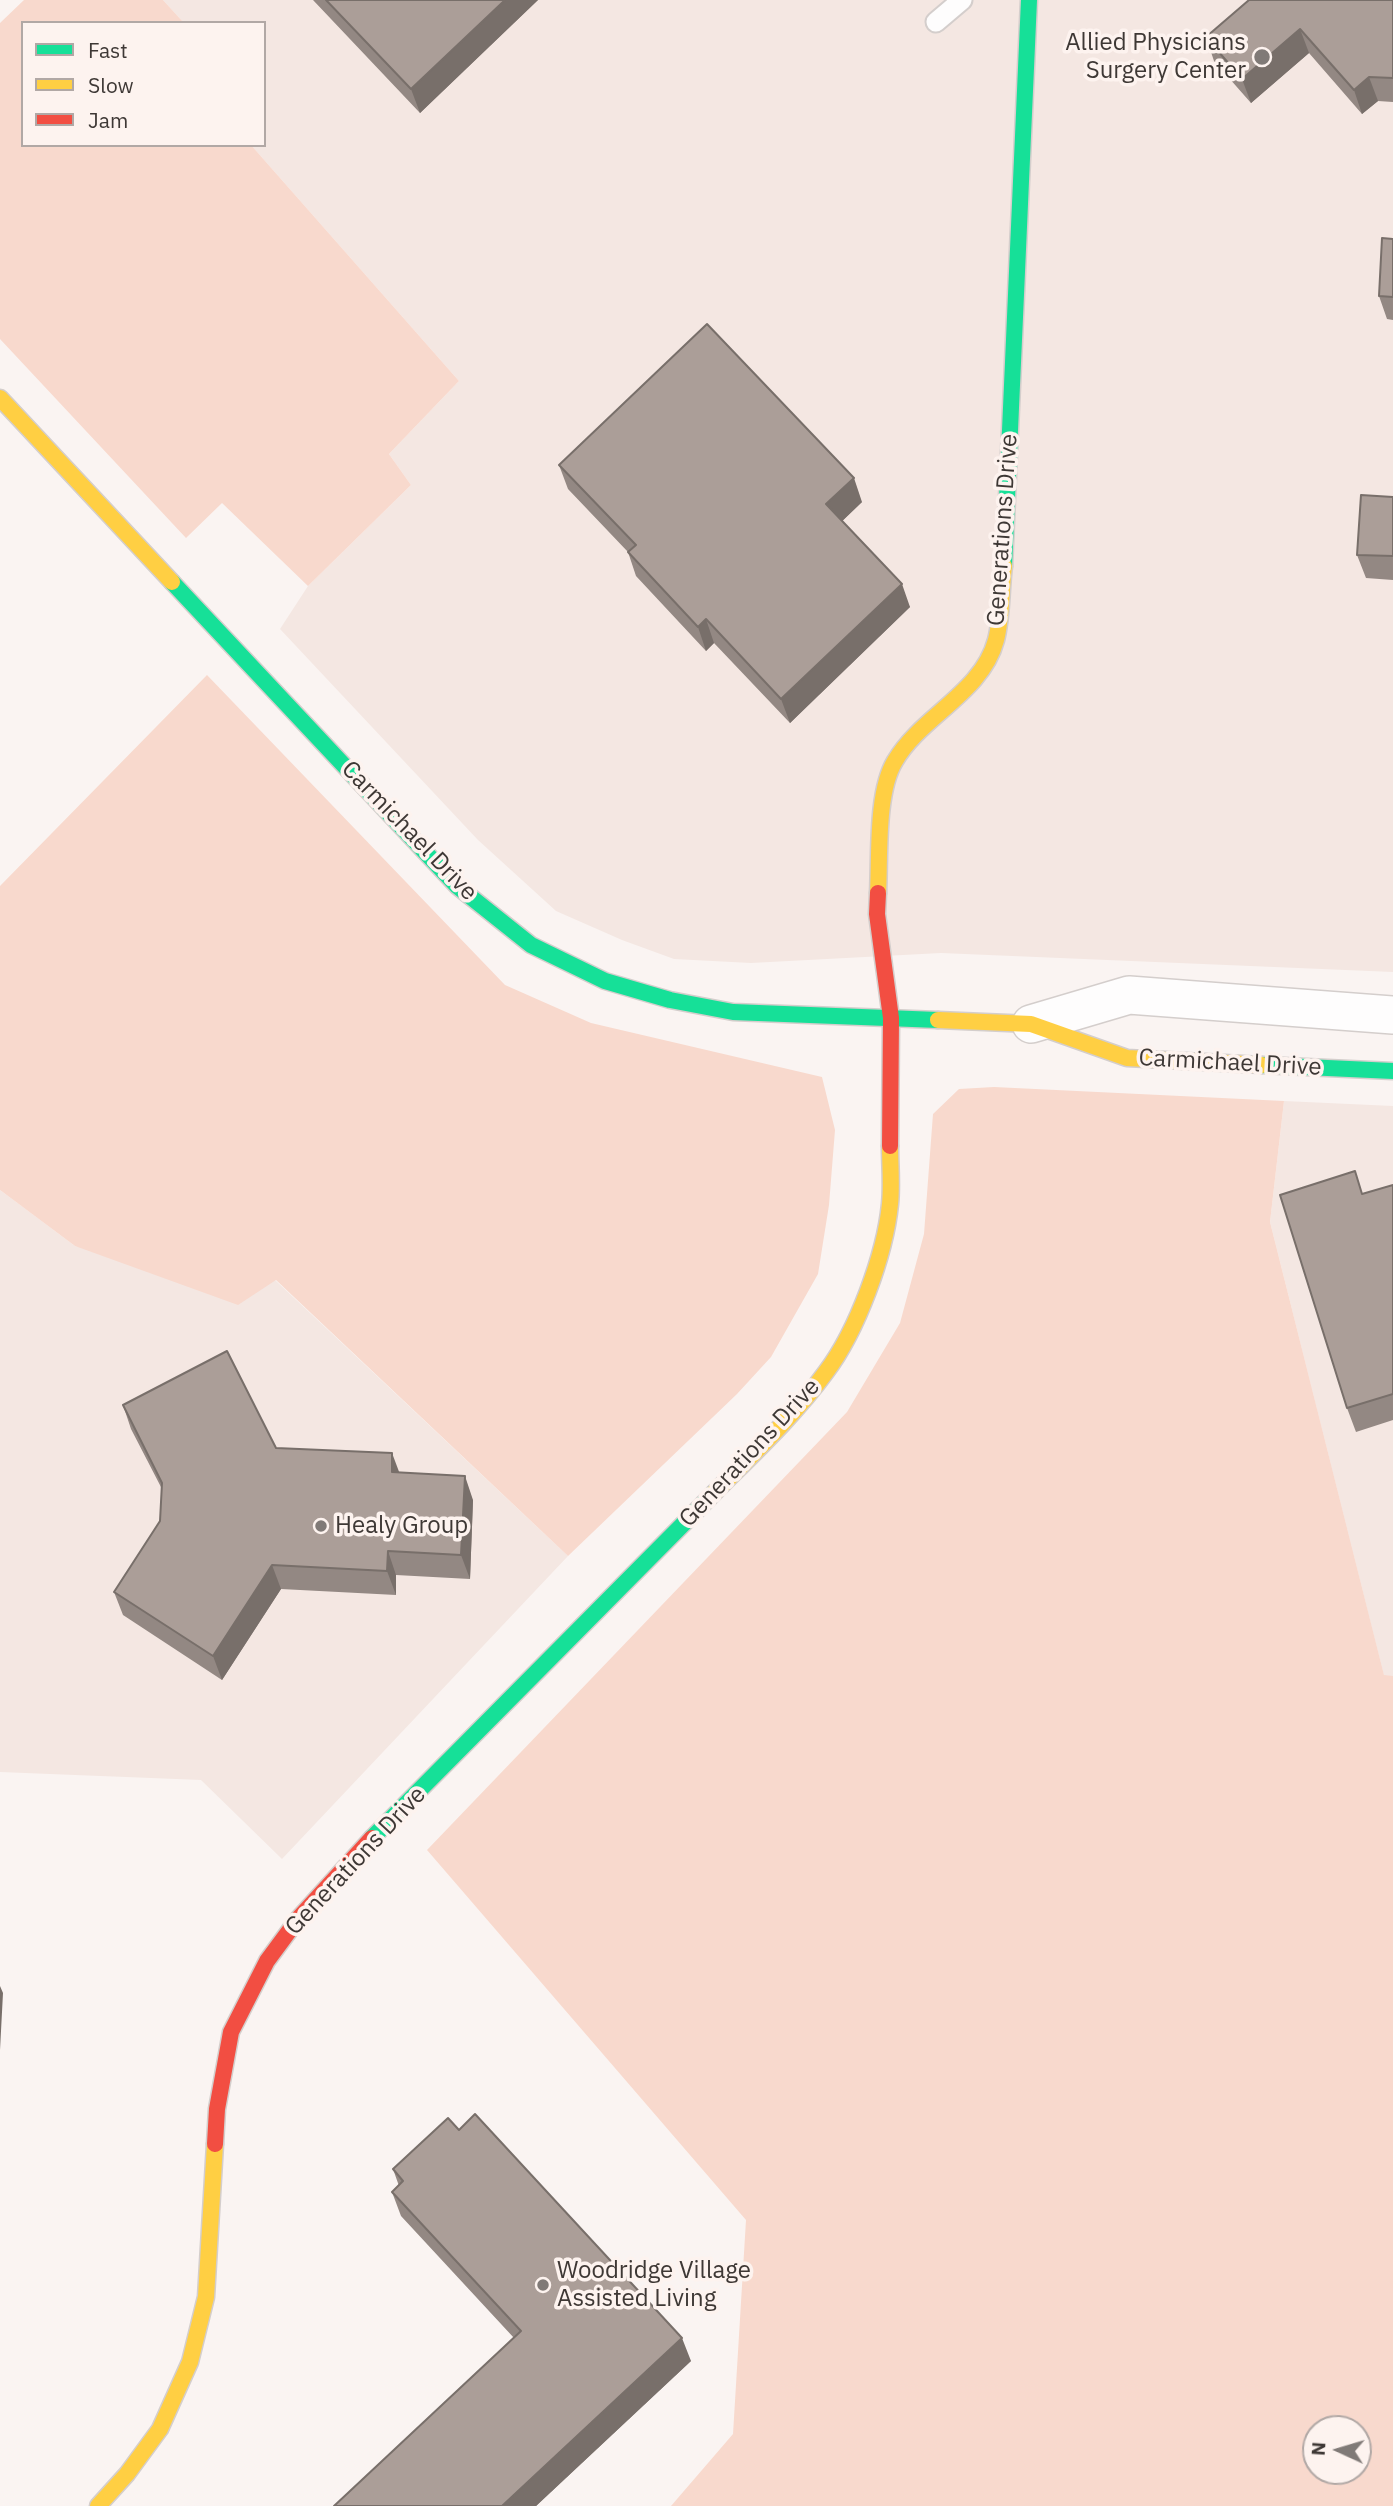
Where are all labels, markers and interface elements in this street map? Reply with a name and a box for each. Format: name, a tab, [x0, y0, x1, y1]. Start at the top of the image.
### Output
legend	[21, 21, 266, 147]
place label: Allied Physicians Surgery Center	[1065, 29, 1246, 85]
text: Fast	[88, 36, 128, 64]
marker: Allied Physicians Surgery Center	[1252, 47, 1272, 67]
text: Slow	[88, 71, 134, 99]
text: Jam	[88, 106, 128, 134]
street label: Generations Drive	[982, 433, 1024, 627]
street label: Carmichael Drive	[335, 755, 483, 907]
street label: Carmichael Drive	[1138, 1044, 1322, 1082]
street label: Generations Drive	[674, 1373, 826, 1533]
place label: Healy Group	[335, 1512, 468, 1540]
marker: Healy Group	[313, 1518, 329, 1534]
street label: Generations Drive	[280, 1781, 432, 1941]
place label: Woodridge Village Assisted Living	[557, 2257, 751, 2313]
marker: Woodridge Village Assisted Living	[535, 2277, 551, 2293]
north arrow	[1302, 2415, 1372, 2485]
text: N	[1306, 2441, 1330, 2456]

